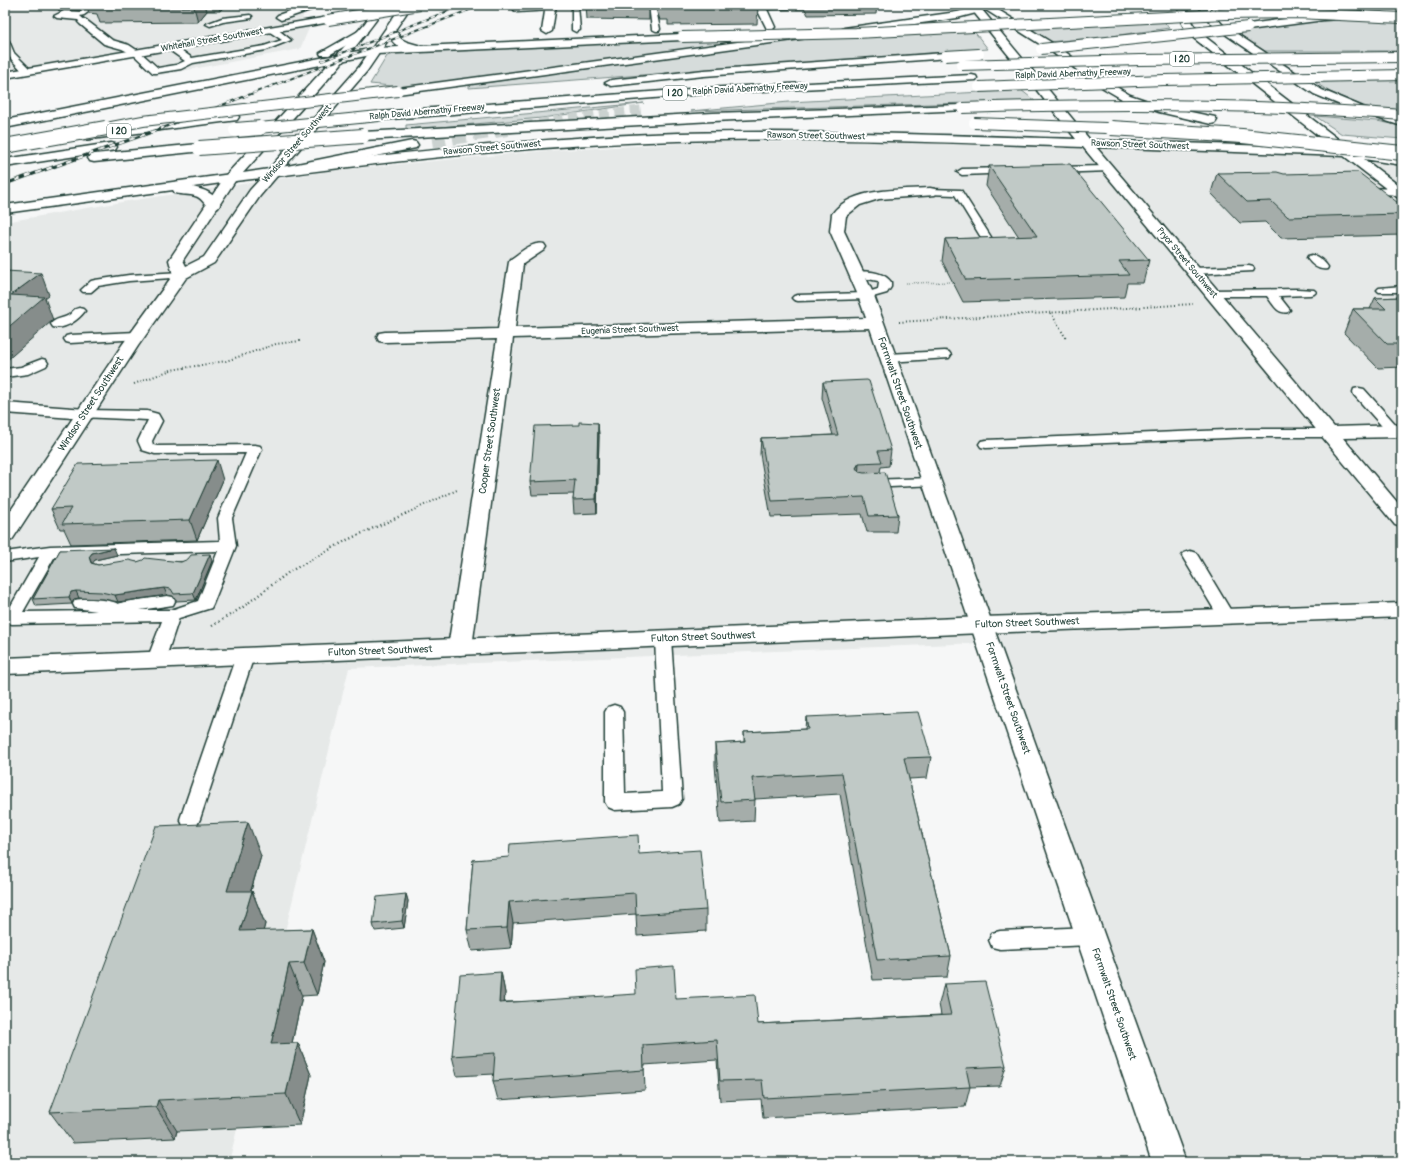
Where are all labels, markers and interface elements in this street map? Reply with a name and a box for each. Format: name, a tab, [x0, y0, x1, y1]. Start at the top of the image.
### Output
street label: Whitehall Street Southwest	[160, 26, 264, 54]
road number: I 20	[1170, 52, 1194, 66]
street label: Ralph David Abernathy Freeway	[1015, 66, 1131, 82]
street label: Ralph David Abernathy Freeway	[692, 80, 808, 98]
road number: I 20	[663, 86, 687, 100]
street label: Ralph David Abernathy Freeway	[369, 101, 485, 123]
street label: Windsor Street Southwest	[260, 102, 334, 185]
road number: I 20	[107, 124, 131, 138]
street label: Rawson Street Southwest	[767, 130, 866, 142]
street label: Rawson Street Southwest	[443, 138, 542, 158]
street label: Rawson Street Southwest	[1091, 138, 1190, 152]
street label: Pryor Street Southwest	[1154, 225, 1220, 301]
street label: Eugenia Street Southwest	[581, 323, 679, 337]
street label: Formwalt Street Southwest	[875, 335, 925, 452]
street label: Windsor Street Southwest	[56, 353, 127, 454]
street label: Cooper Street Southwest	[477, 386, 504, 495]
street label: Fulton Street Southwest	[974, 615, 1081, 631]
street label: Fulton Street Southwest	[650, 629, 757, 645]
street label: Formwalt Street Southwest	[983, 640, 1033, 757]
street label: Fulton Street Southwest	[327, 643, 434, 659]
street label: Formwalt Street Southwest	[1089, 946, 1139, 1063]

